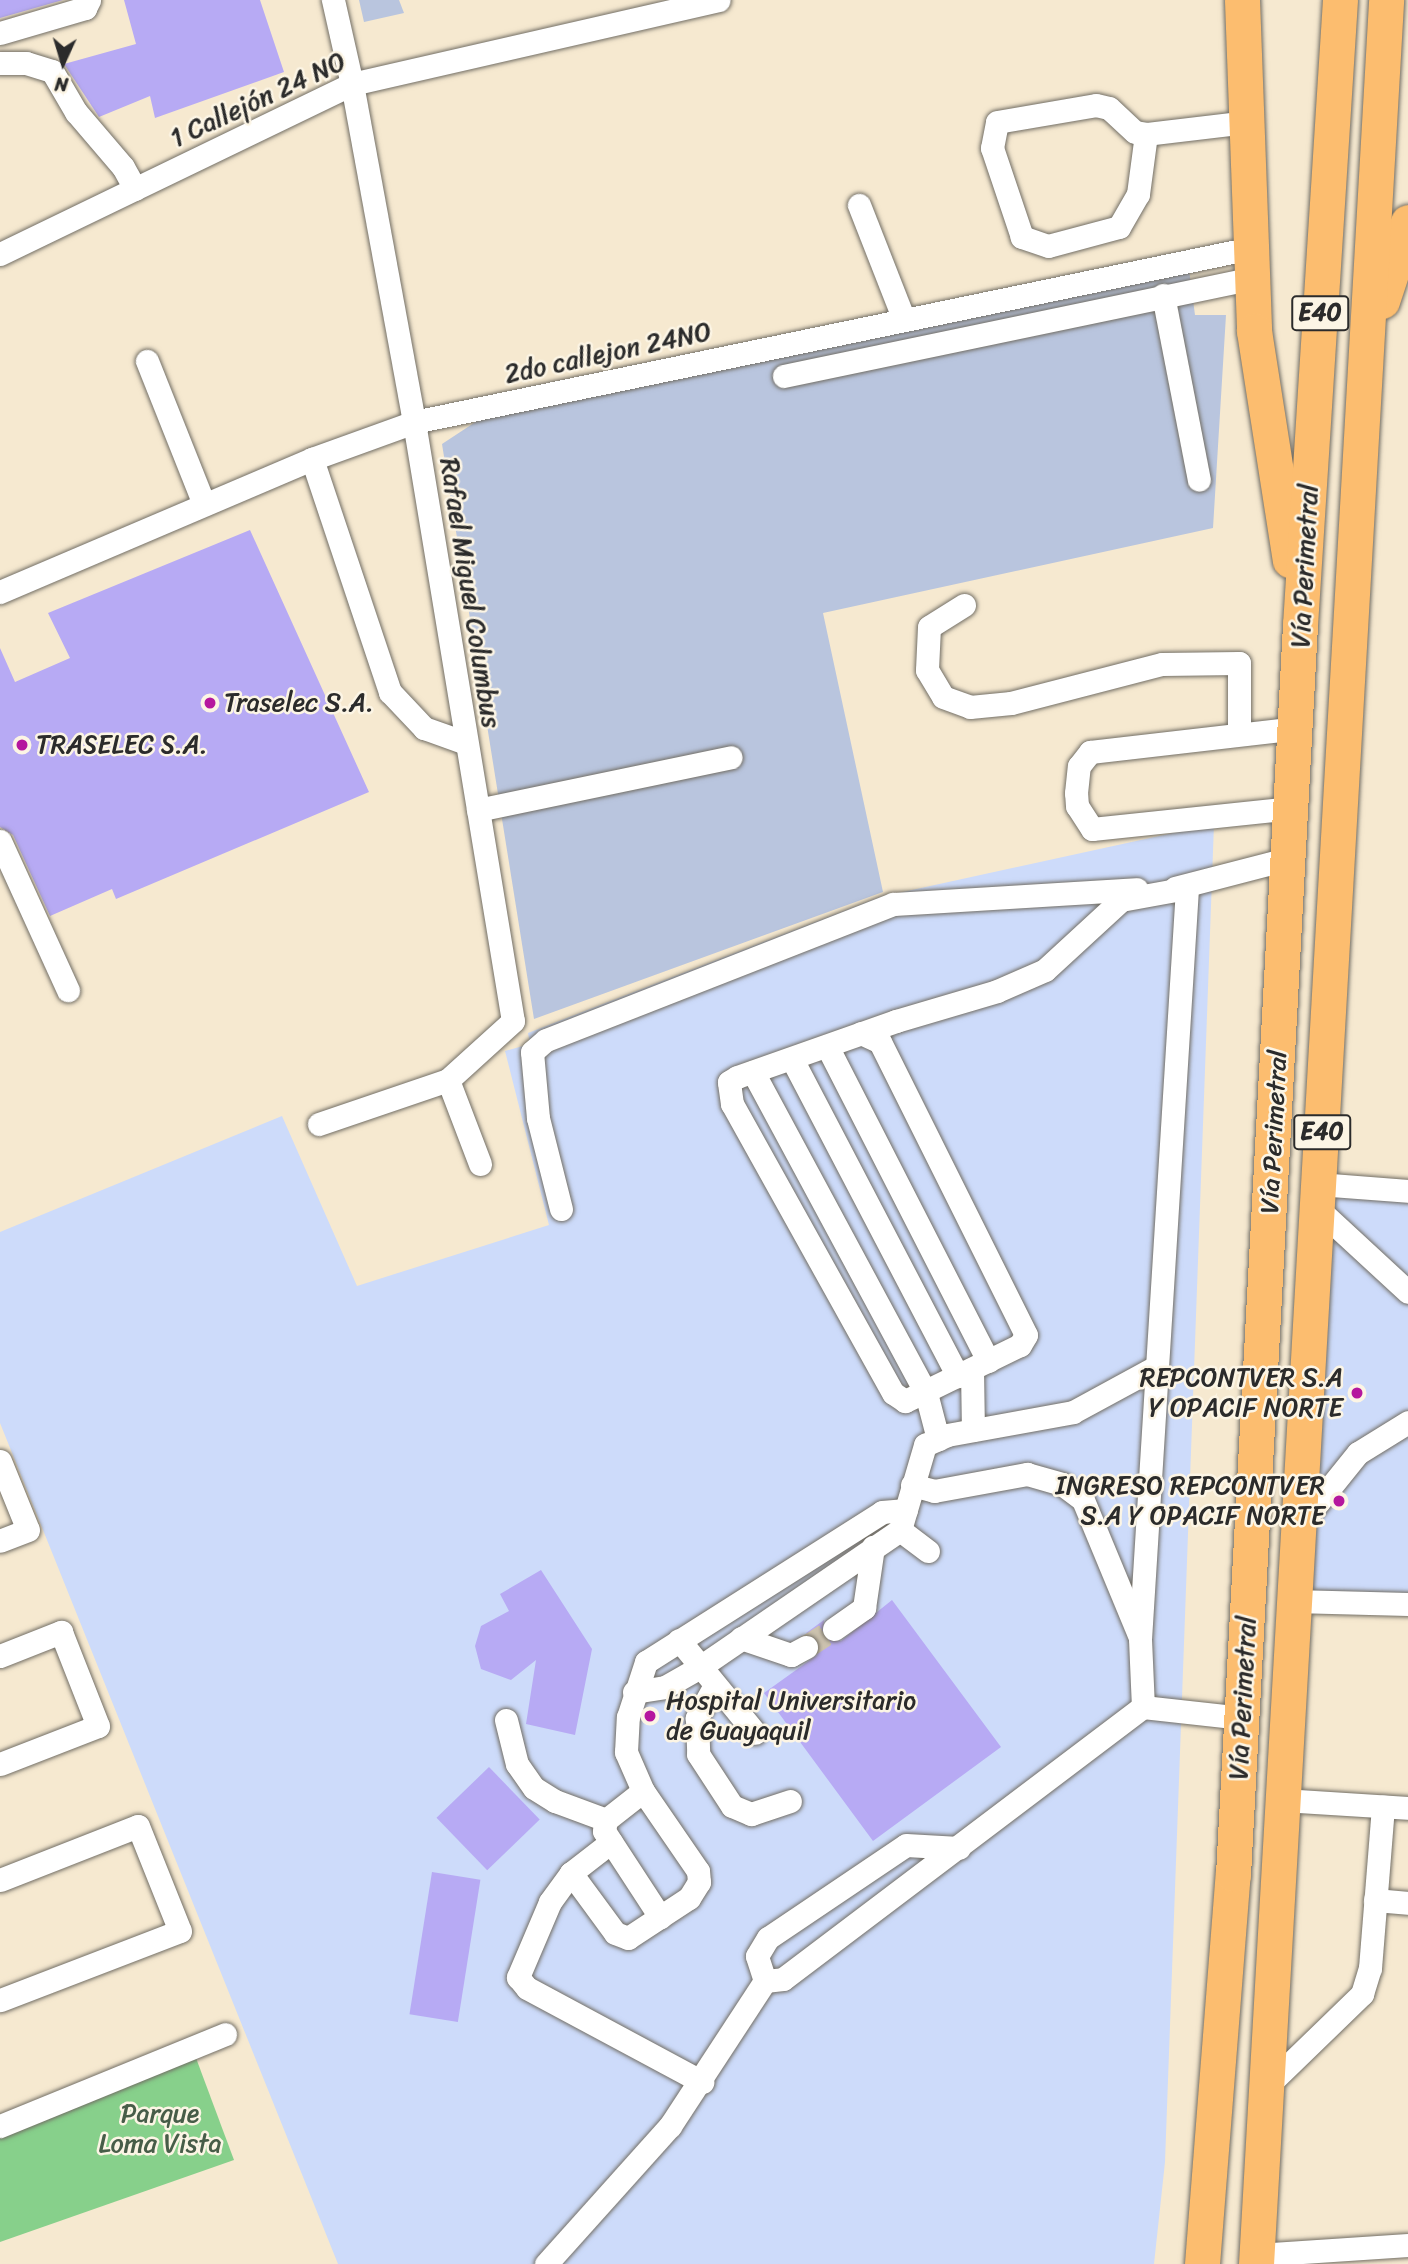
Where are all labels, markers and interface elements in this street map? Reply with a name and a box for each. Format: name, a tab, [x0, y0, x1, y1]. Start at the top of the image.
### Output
north arrow	[28, 28, 98, 98]
street label: 1 Callejón 24 NO	[165, 46, 351, 154]
text: N	[54, 68, 69, 101]
road number: E40	[1290, 292, 1350, 334]
street label: 2do callejon 24NO	[502, 316, 714, 390]
street label: Rafael Miguel Columbus	[433, 456, 507, 730]
street label: Vía Perimetral	[1285, 484, 1325, 648]
place label: Traselec S.A.	[224, 687, 374, 719]
marker: Traselec S.A.	[202, 695, 218, 711]
place label: TRASELEC S.A.	[36, 729, 210, 761]
marker: TRASELEC S.A.	[14, 737, 30, 753]
street label: Vía Perimetral	[1254, 1050, 1294, 1214]
road number: E40	[1292, 1112, 1352, 1152]
place label: REPCONTVER S.A Y OPACIF NORTE	[1140, 1362, 1343, 1424]
marker: REPCONTVER S.A Y OPACIF NORTE	[1349, 1385, 1365, 1401]
place label: INGRESO REPCONTVER S.A Y OPACIF NORTE	[1055, 1470, 1325, 1532]
marker: INGRESO REPCONTVER S.A Y OPACIF NORTE	[1331, 1493, 1347, 1509]
street label: Vía Perimetral	[1223, 1616, 1263, 1780]
place label: Hospital Universitario de Guayaquil	[666, 1685, 917, 1746]
marker: Hospital Universitario de Guayaquil	[640, 1706, 660, 1726]
park label: Parque Loma Vista	[98, 2098, 222, 2160]

